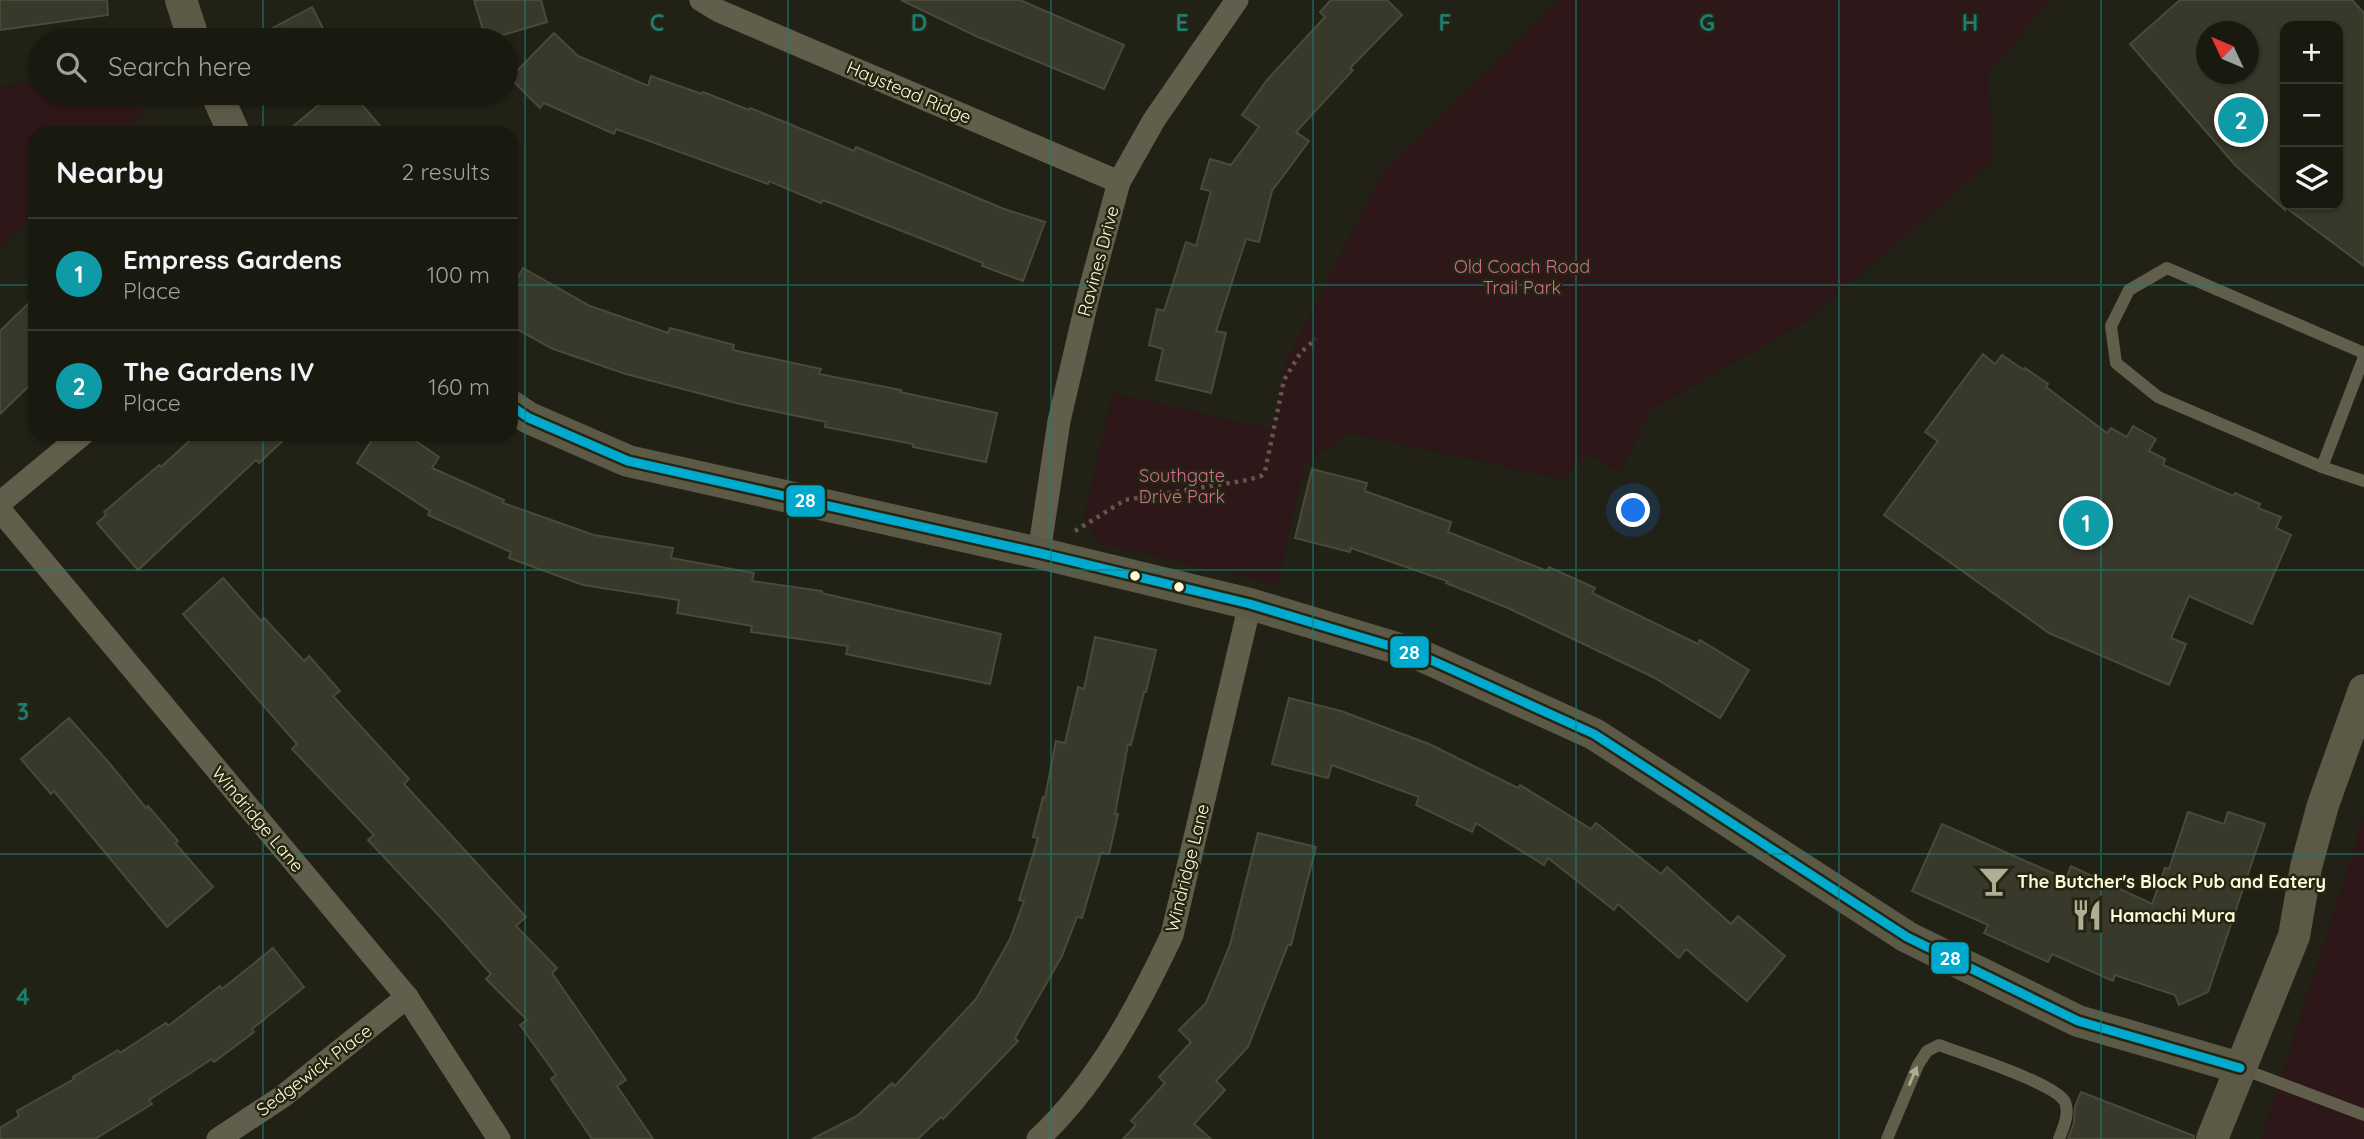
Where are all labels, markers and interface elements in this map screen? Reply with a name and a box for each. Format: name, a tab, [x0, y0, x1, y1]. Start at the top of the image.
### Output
text: C	[650, 8, 664, 37]
text: D	[911, 8, 927, 37]
text: E	[1175, 8, 1189, 37]
text: F	[1439, 8, 1451, 37]
text: G	[1699, 8, 1715, 37]
text: H	[1962, 8, 1978, 37]
north arrow	[2196, 21, 2259, 84]
map controls	[2280, 21, 2343, 210]
button: +	[2280, 21, 2343, 84]
search box	[28, 28, 518, 105]
icon: search	[52, 48, 90, 86]
text: Search here	[108, 50, 252, 83]
street label: Haystead Ridge	[843, 55, 975, 129]
button: −	[2280, 84, 2343, 147]
pin: 2	[2218, 94, 2264, 146]
button: layers	[2280, 147, 2343, 210]
text: Nearby	[56, 153, 164, 191]
text: 2 results	[401, 157, 490, 186]
street label: Ravines Drive	[1072, 203, 1124, 319]
text: Empress Gardens	[123, 243, 342, 276]
park label: Old Coach Road Trail Park	[1454, 255, 1590, 299]
text: 1	[75, 260, 83, 289]
text: 100 m	[427, 260, 490, 289]
text: Place	[123, 276, 181, 305]
text: The Gardens IV	[123, 355, 314, 388]
text: 2	[72, 372, 86, 401]
text: 160 m	[428, 372, 490, 401]
text: Place	[123, 388, 181, 417]
park label: Southgate Drive Park	[1139, 464, 1225, 508]
line badge: 28	[785, 484, 826, 518]
text: 28	[794, 488, 816, 512]
your location	[1616, 493, 1650, 527]
pin: 1	[2063, 497, 2109, 549]
unlabelled marker	[1128, 569, 1142, 583]
unlabelled marker	[1172, 580, 1186, 594]
line badge: 28	[1389, 635, 1430, 669]
text: 28	[1398, 640, 1420, 664]
text: 3	[17, 697, 29, 726]
street label: Windridge Lane	[207, 761, 309, 877]
street label: Windridge Lane	[1160, 802, 1214, 934]
bar icon: The Butcher's Block Pub and Eatery	[1977, 864, 2011, 898]
place label: The Butcher's Block Pub and Eatery	[2017, 870, 2326, 893]
restaurant icon: Hamachi Mura	[2070, 898, 2104, 932]
place label: Hamachi Mura	[2110, 904, 2236, 927]
line badge: 28	[1930, 941, 1970, 975]
text: 28	[1939, 946, 1961, 970]
text: 4	[16, 982, 30, 1011]
street label: Sedgewick Place	[252, 1019, 376, 1121]
one-way arrow	[1908, 1065, 1919, 1086]

